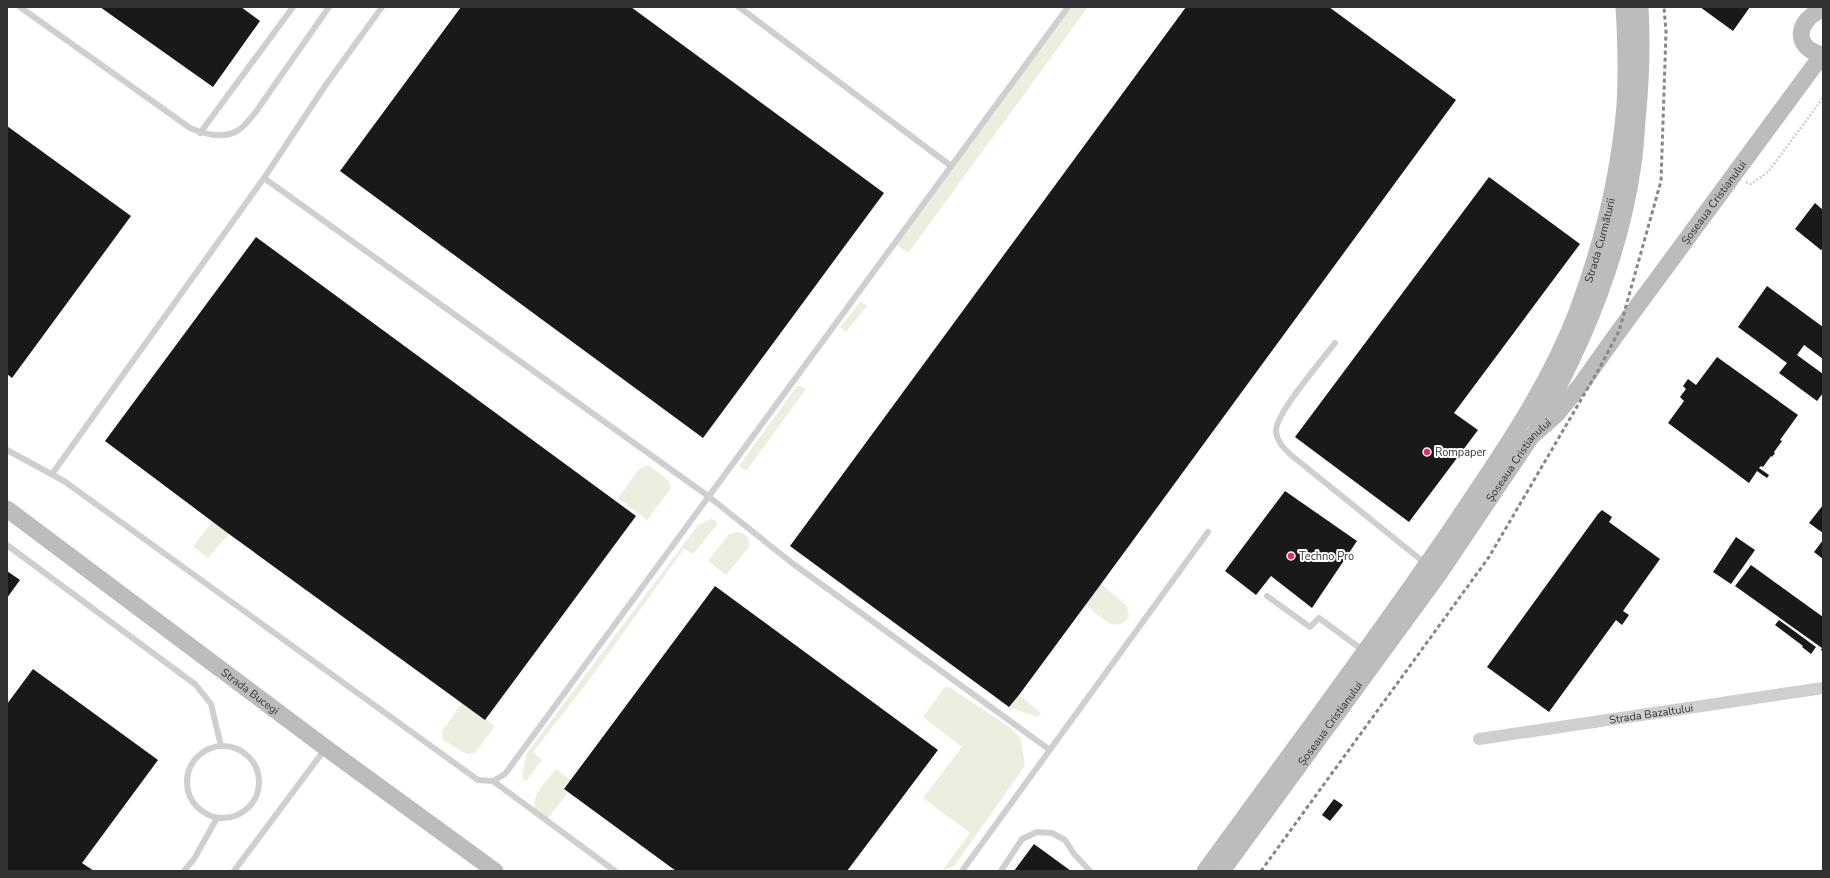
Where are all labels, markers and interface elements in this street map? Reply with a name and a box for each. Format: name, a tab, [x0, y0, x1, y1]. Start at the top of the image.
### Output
street label: Șoseaua Cristianului	[1678, 157, 1750, 247]
street label: Strada Curmăturii	[1581, 197, 1618, 285]
street label: Șoseaua Cristianului	[1482, 415, 1554, 504]
place label: Rompaper	[1435, 445, 1486, 460]
marker: Rompaper	[1422, 447, 1432, 457]
place label: Techno Pro	[1299, 549, 1354, 564]
marker: Techno Pro	[1286, 551, 1296, 561]
street label: Strada Bucegi	[218, 665, 282, 718]
street label: Șoseaua Cristianului	[1294, 678, 1366, 768]
street label: Strada Bazaltului	[1608, 700, 1694, 727]

